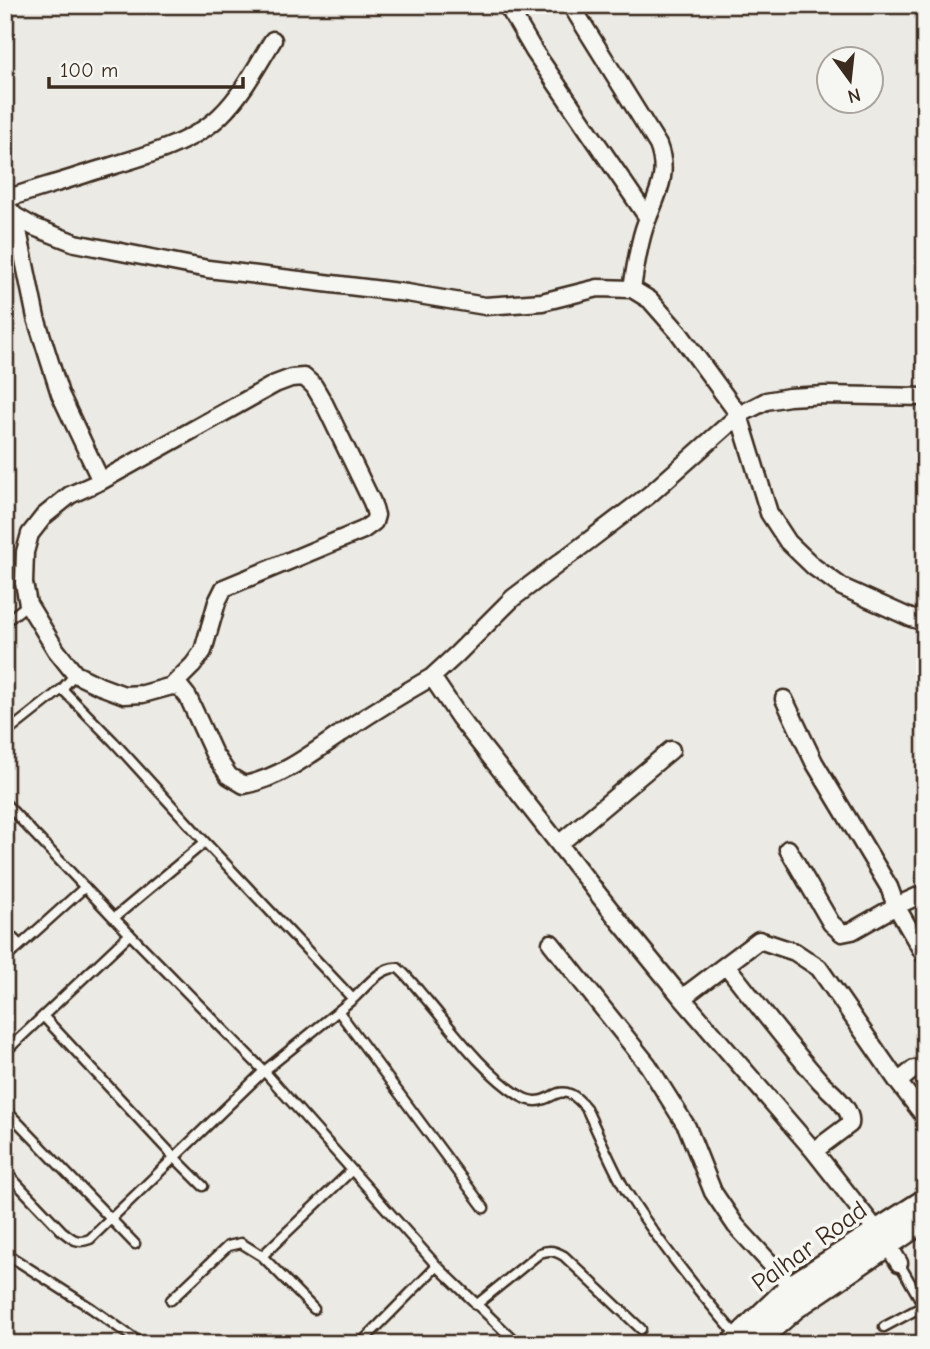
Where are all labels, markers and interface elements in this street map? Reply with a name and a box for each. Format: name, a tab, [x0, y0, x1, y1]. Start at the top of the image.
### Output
scale bar	[49, 46, 243, 90]
north arrow	[814, 46, 884, 116]
text: 100 m	[60, 58, 118, 82]
text: N	[845, 83, 863, 108]
street label: Palhar Road	[746, 1195, 873, 1299]

